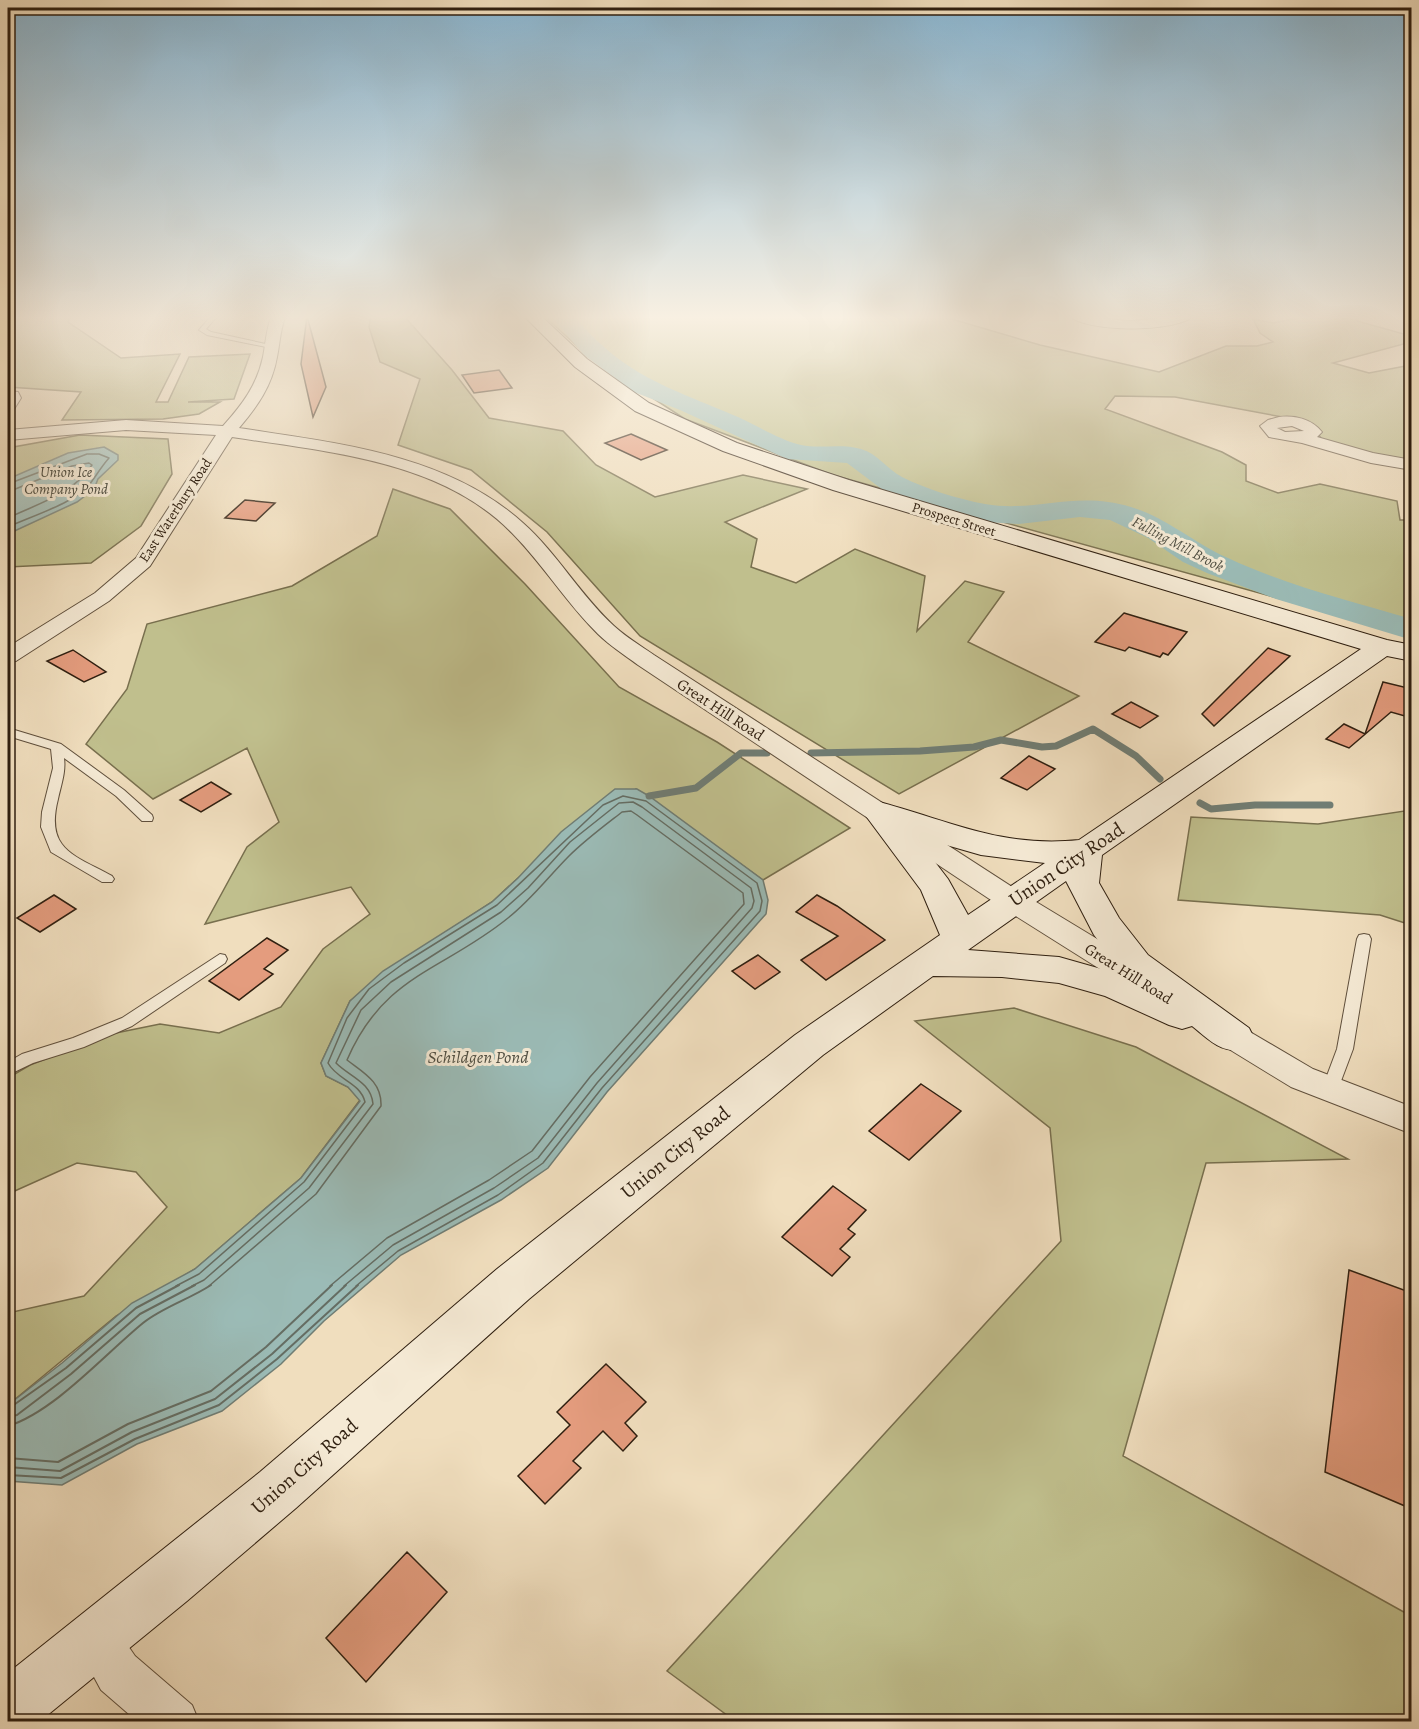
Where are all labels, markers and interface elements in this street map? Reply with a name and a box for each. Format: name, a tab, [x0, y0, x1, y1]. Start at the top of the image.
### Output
street label: East Waterbury Road	[135, 454, 217, 566]
water label: Union Ice Company Pond	[24, 462, 108, 499]
street label: Prospect Street	[910, 498, 998, 541]
water label: Fulling Mill Brook	[1129, 511, 1228, 577]
street label: Great Hill Road	[672, 673, 769, 747]
street label: Union City Road	[1003, 816, 1129, 913]
street label: Great Hill Road	[1080, 938, 1177, 1010]
water label: Schildgen Pond	[427, 1045, 529, 1069]
street label: Union City Road	[615, 1100, 736, 1205]
street label: Union City Road	[245, 1412, 364, 1520]

